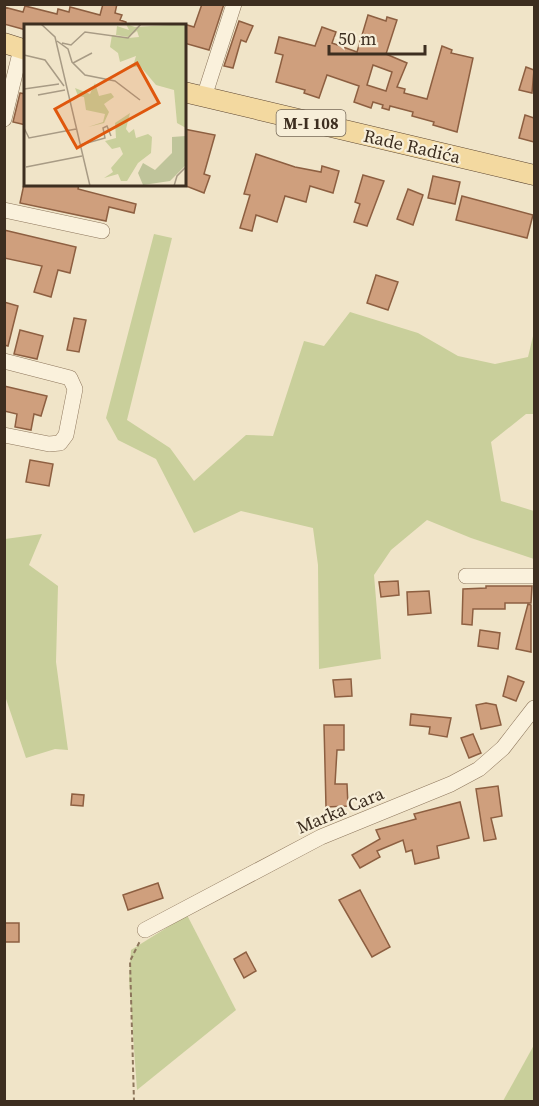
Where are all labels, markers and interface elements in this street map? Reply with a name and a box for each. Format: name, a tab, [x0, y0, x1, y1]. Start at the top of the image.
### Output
scale bar	[329, 18, 425, 56]
inset map	[24, 24, 186, 186]
text: 50 m	[338, 26, 376, 51]
road number: M-I 108	[276, 110, 346, 136]
street label: Rade Radića	[361, 123, 464, 169]
street label: Marka Cara	[293, 780, 388, 840]

